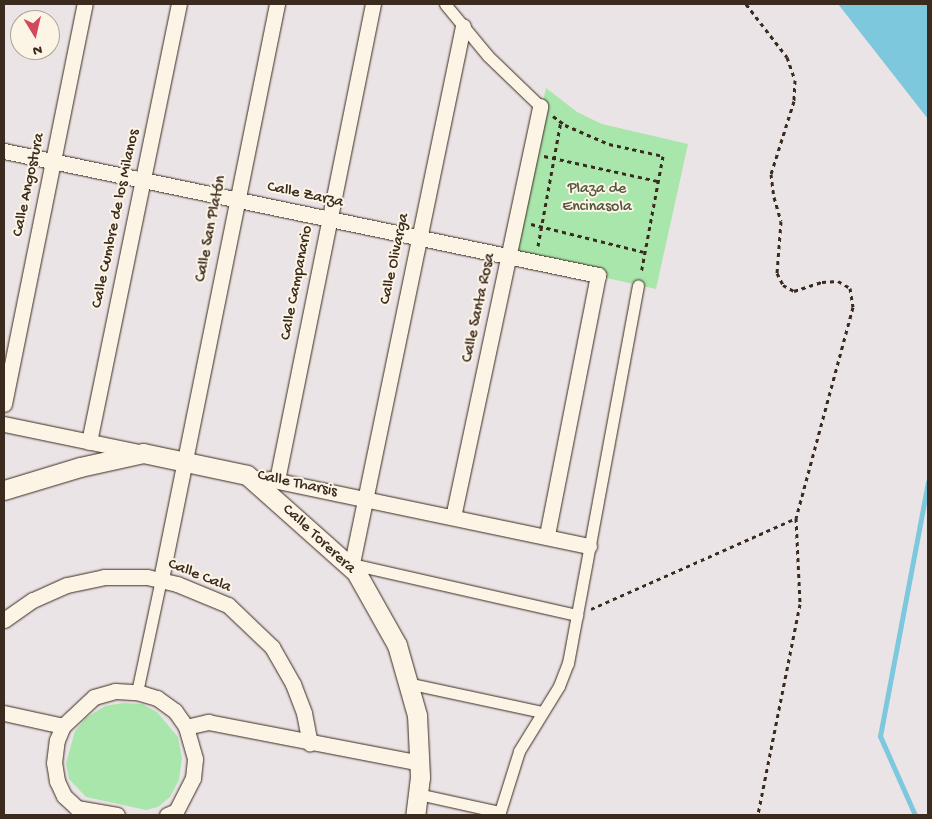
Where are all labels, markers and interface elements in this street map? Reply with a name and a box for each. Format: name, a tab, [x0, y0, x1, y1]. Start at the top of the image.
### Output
north arrow	[10, 10, 60, 60]
text: N	[31, 40, 43, 58]
street label: Calle Cumbre de los Milanos	[89, 128, 145, 310]
street label: Calle Angostura	[10, 131, 50, 239]
street label: Calle San Platón	[192, 174, 232, 284]
street label: Calle Zarza	[265, 179, 345, 213]
park label: Plaza de Encinasola	[562, 180, 632, 218]
street label: Calle Olivarga	[377, 212, 415, 306]
street label: Calle Campanario	[277, 224, 319, 342]
street label: Calle Santa Rosa	[459, 252, 501, 364]
street label: Calle Tharsis	[255, 467, 339, 503]
street label: Calle Torerera	[277, 501, 359, 579]
street label: Calle Cala	[165, 556, 233, 598]

